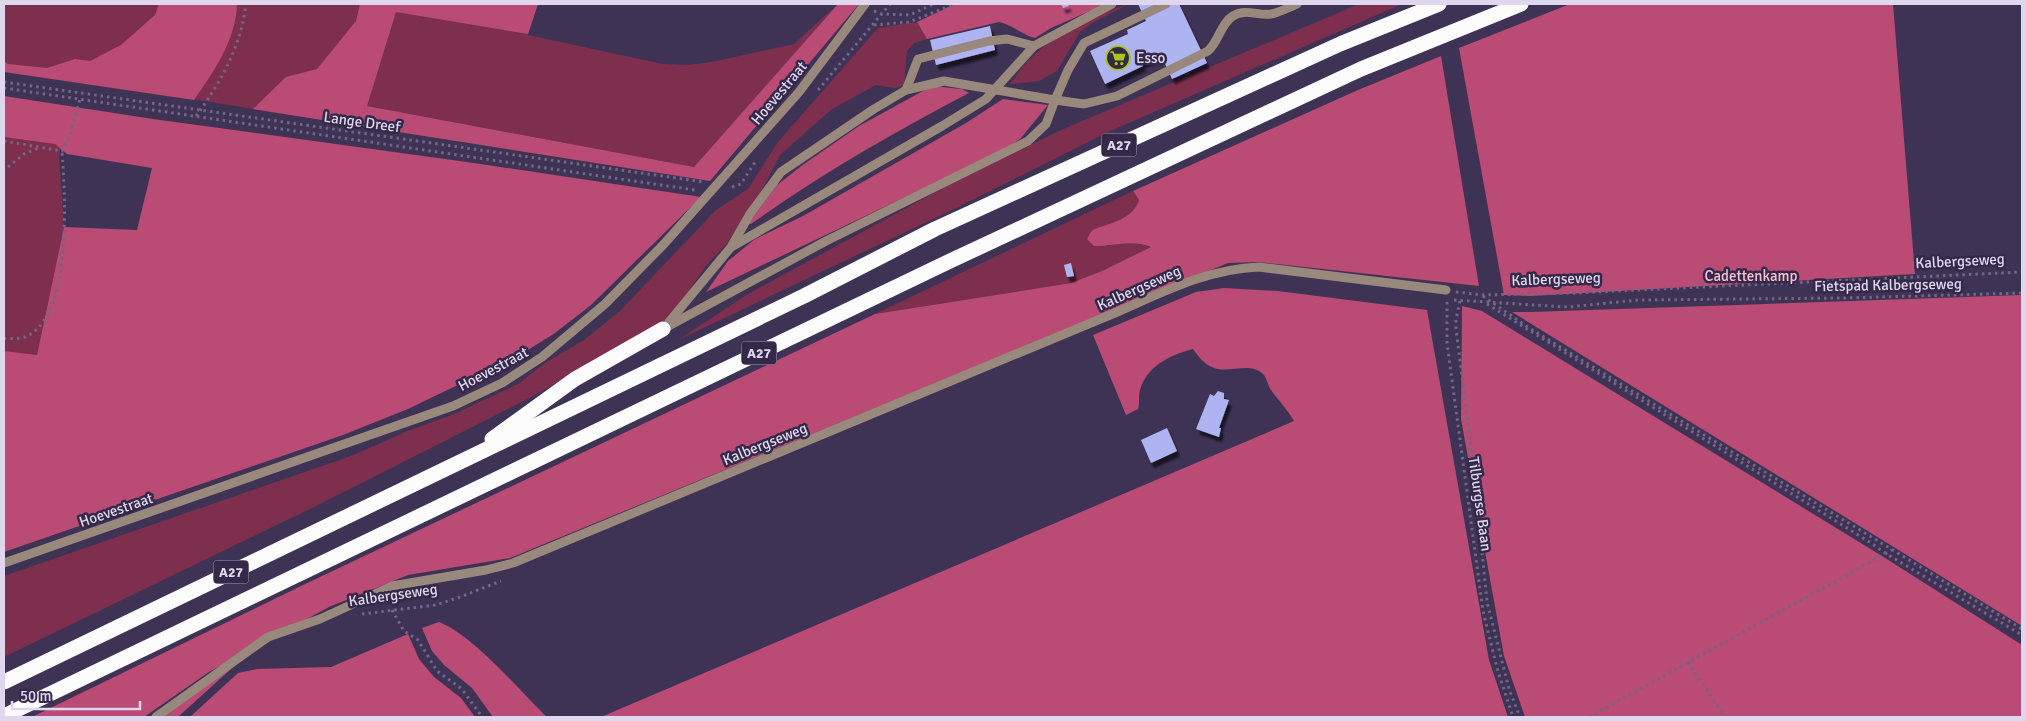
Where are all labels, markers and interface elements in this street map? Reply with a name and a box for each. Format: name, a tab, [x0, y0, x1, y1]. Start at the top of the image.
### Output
supermarket icon: Esso	[1105, 45, 1131, 71]
place label: Esso	[1136, 49, 1166, 67]
street label: Hoevestraat	[747, 58, 811, 128]
street label: Lange Dreef	[323, 108, 402, 136]
road number: A27	[1102, 134, 1136, 156]
street label: Kalbergseweg	[1915, 250, 2005, 272]
street label: Kalbergseweg	[1094, 262, 1184, 314]
park label: Cadettenkamp	[1704, 267, 1798, 285]
street label: Kalbergseweg	[1511, 268, 1601, 290]
street label: Fietspad Kalbergseweg	[1814, 275, 1962, 295]
road number: A27	[742, 342, 776, 364]
street label: Hoevestraat	[455, 343, 531, 395]
street label: Kalbergseweg	[720, 419, 810, 469]
street label: Tilburgse Baan	[1464, 456, 1496, 552]
street label: Hoevestraat	[77, 489, 155, 531]
road number: A27	[214, 560, 248, 584]
street label: Kalbergseweg	[347, 580, 439, 610]
scale bar	[12, 678, 140, 710]
text: 50 m	[20, 687, 51, 705]

